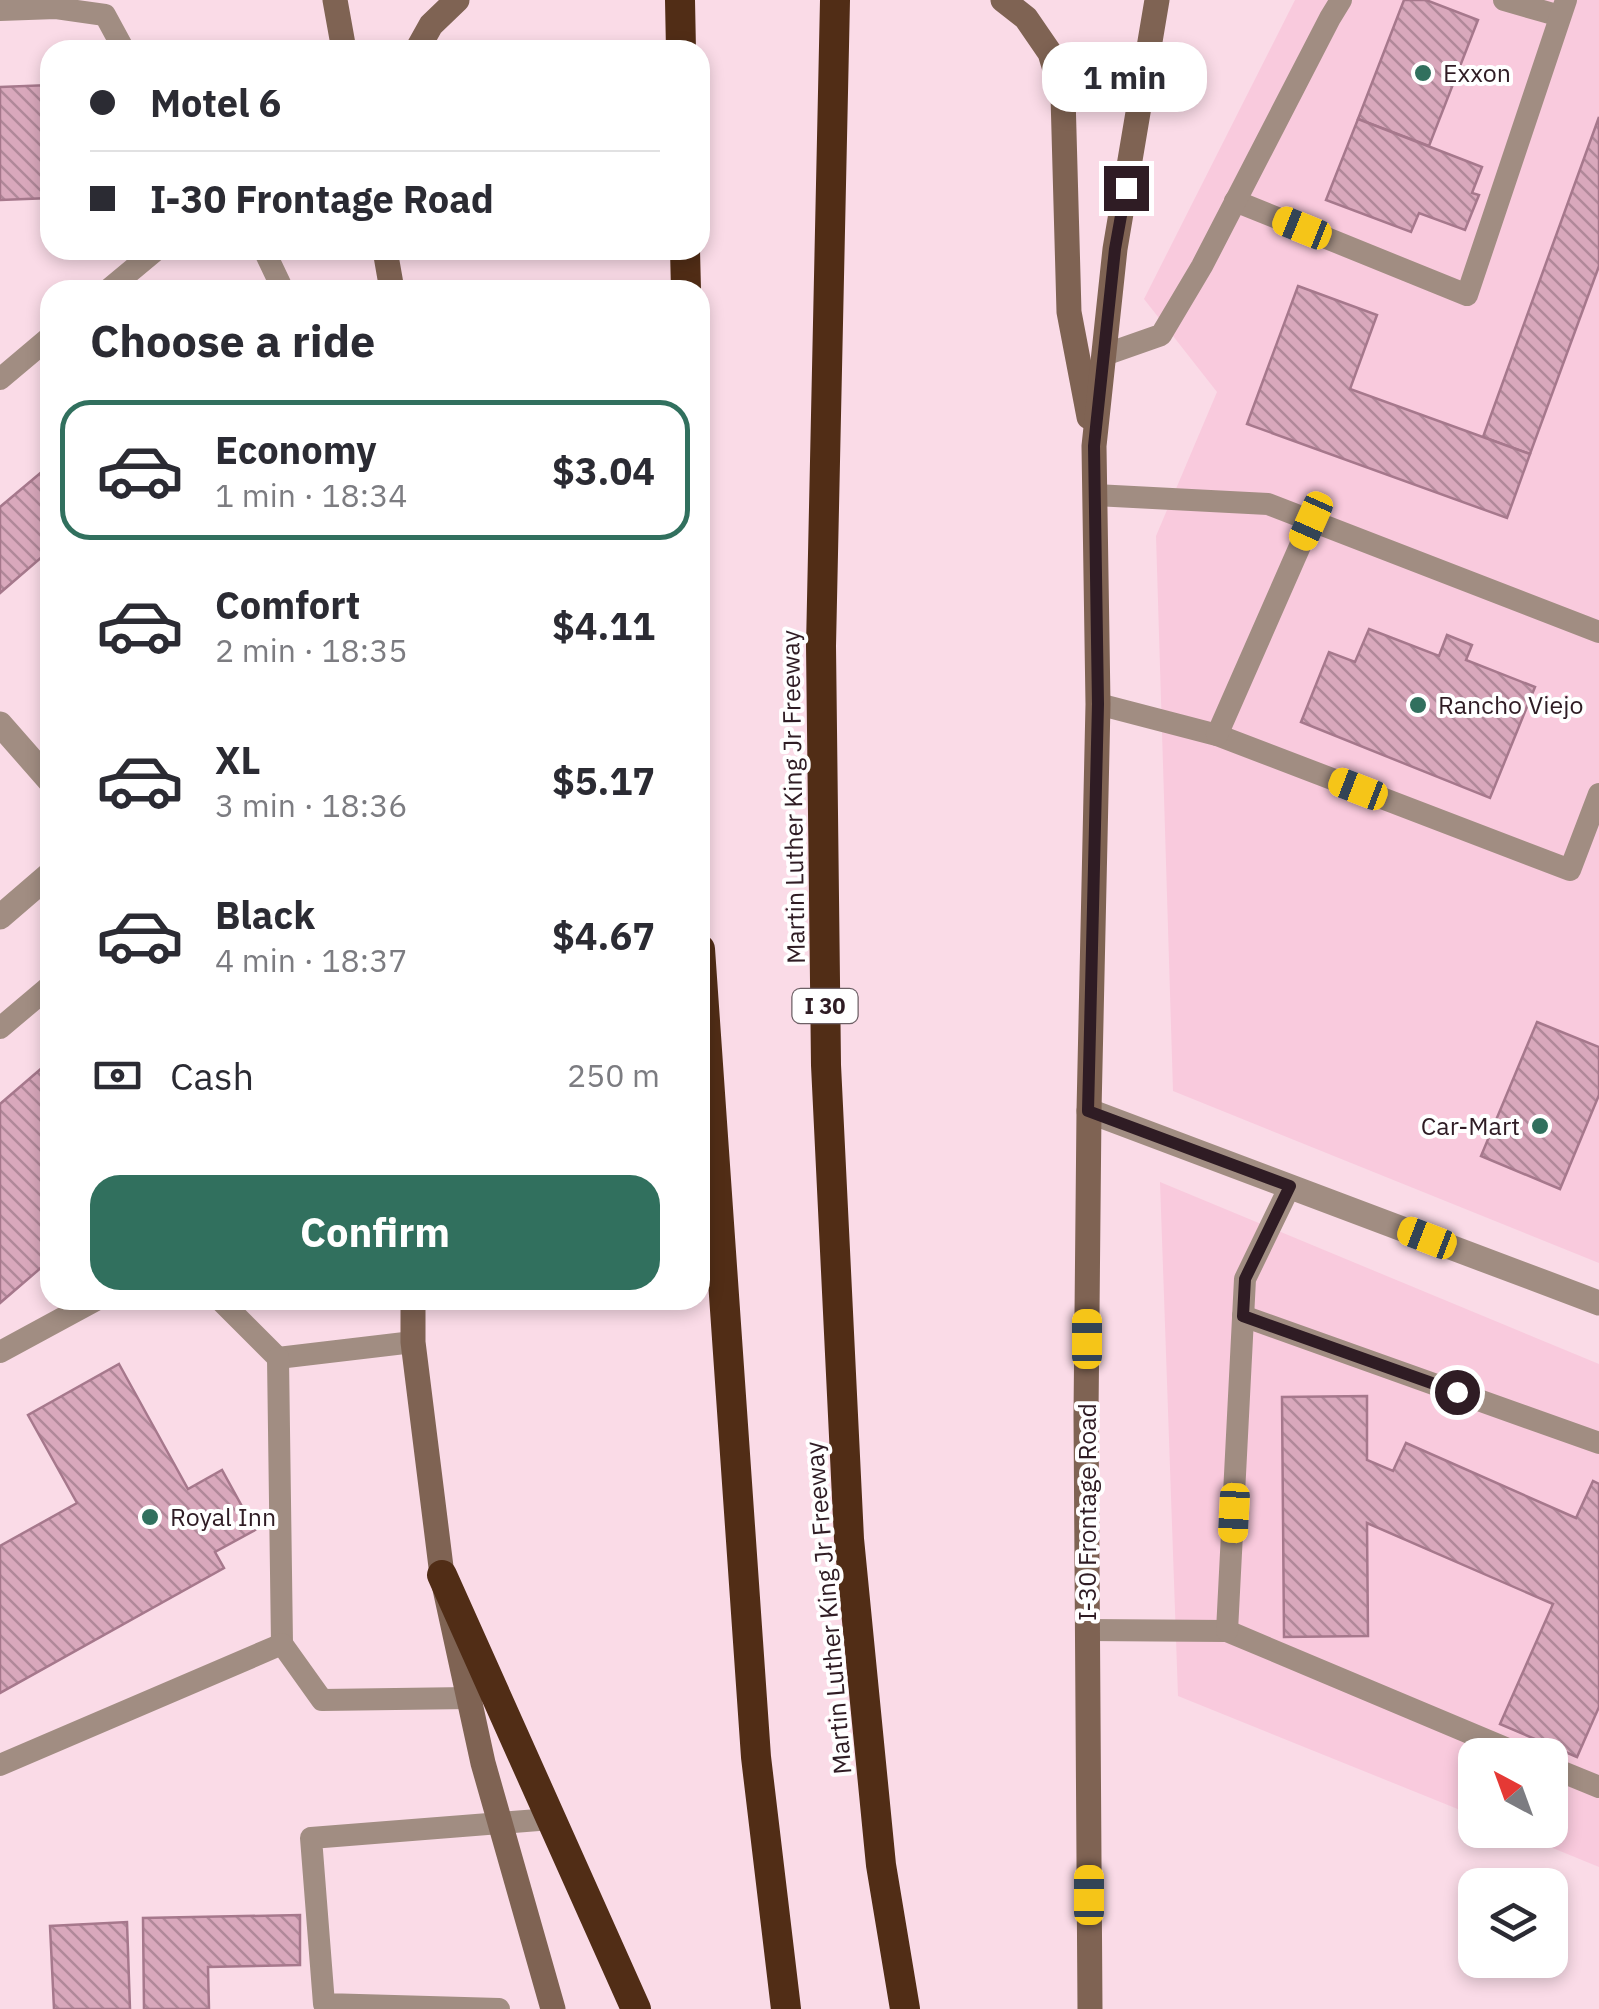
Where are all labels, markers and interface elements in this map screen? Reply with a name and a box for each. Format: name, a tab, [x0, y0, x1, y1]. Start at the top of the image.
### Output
callout: 1 min	[1044, 43, 1208, 113]
text: 1 min	[1083, 56, 1166, 98]
place label: Exxon	[1443, 56, 1511, 89]
marker: Exxon	[1412, 62, 1434, 84]
text: Motel 6	[150, 78, 281, 127]
route end	[1104, 166, 1149, 211]
text: I-30 Frontage Road	[150, 174, 494, 223]
car	[1269, 203, 1335, 253]
text: Choose a ride	[90, 311, 375, 369]
icon: car	[95, 425, 185, 515]
text: Economy	[215, 425, 377, 474]
text: $3.04	[552, 446, 655, 495]
text: 1 min · 18:34	[215, 474, 408, 516]
car	[1285, 487, 1337, 555]
icon: car	[95, 580, 185, 670]
text: Comfort	[215, 580, 360, 629]
text: $4.11	[552, 601, 655, 650]
text: 2 min · 18:35	[215, 629, 408, 671]
street label: Martin Luther King Jr Freeway	[773, 629, 812, 964]
place label: Rancho Viejo	[1438, 688, 1583, 721]
marker: Rancho Viejo	[1407, 694, 1429, 716]
icon: car	[95, 735, 185, 825]
text: XL	[215, 735, 261, 784]
text: $5.17	[552, 756, 655, 805]
car	[1325, 764, 1391, 814]
text: 3 min · 18:36	[215, 784, 408, 826]
icon: car	[95, 890, 185, 980]
text: Black	[215, 890, 315, 939]
text: $4.67	[552, 911, 655, 960]
text: 4 min · 18:37	[215, 939, 408, 981]
road number: I 30	[792, 989, 858, 1023]
icon: cash	[90, 1048, 145, 1103]
text: Cash	[170, 1051, 254, 1100]
text: 250 m	[567, 1054, 660, 1096]
place label: Car-Mart	[1421, 1109, 1520, 1142]
marker: Car-Mart	[1529, 1115, 1551, 1137]
button: Confirm	[90, 1175, 660, 1290]
car	[1394, 1213, 1460, 1263]
car	[1072, 1309, 1102, 1369]
route start	[1435, 1370, 1480, 1415]
street label: I-30 Frontage Road	[1070, 1403, 1103, 1621]
street label: Martin Luther King Jr Freeway	[796, 1440, 858, 1776]
car	[1217, 1482, 1251, 1544]
place label: Royal Inn	[170, 1500, 276, 1533]
marker: Royal Inn	[139, 1506, 161, 1528]
north arrow	[1458, 1738, 1568, 1848]
map controls	[1458, 1738, 1568, 1978]
car	[1074, 1865, 1104, 1925]
button: layers	[1458, 1868, 1568, 1978]

